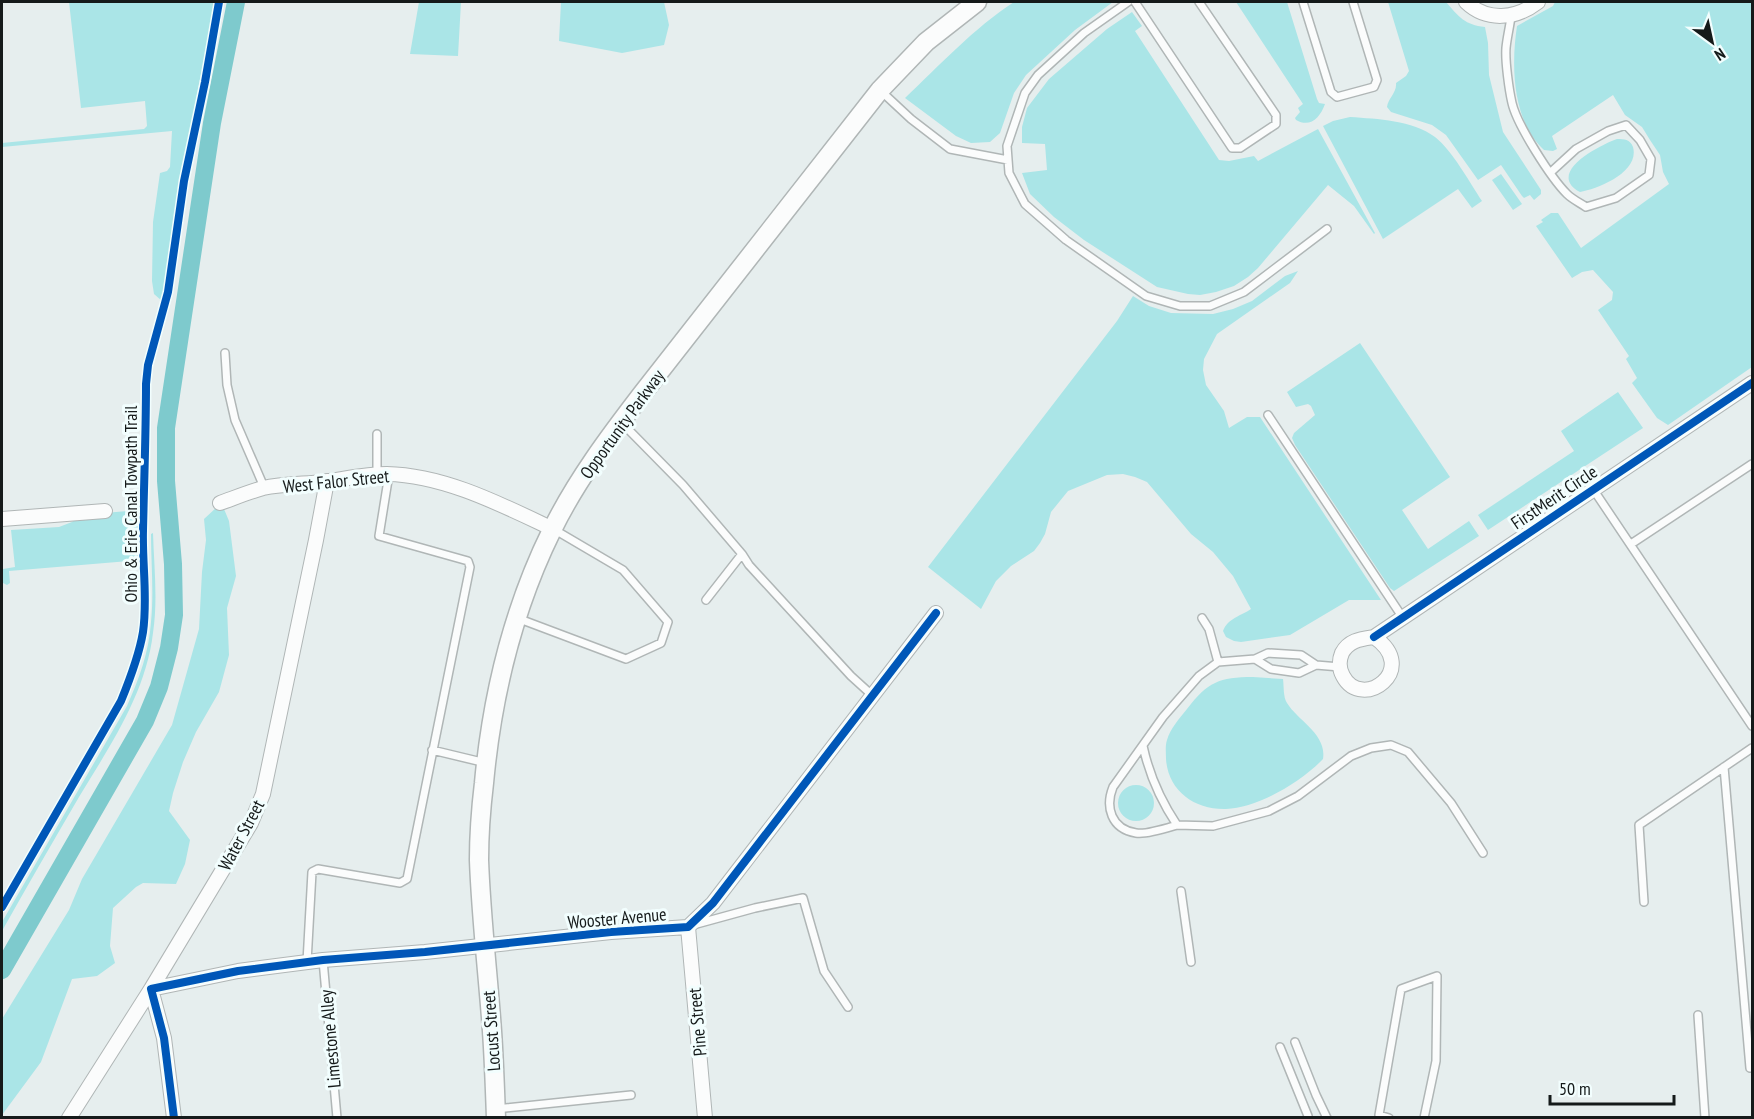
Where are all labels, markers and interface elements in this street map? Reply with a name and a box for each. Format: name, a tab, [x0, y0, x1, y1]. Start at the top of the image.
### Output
north arrow	[1682, 12, 1742, 72]
text: N	[1711, 44, 1729, 65]
street label: Opportunity Parkway	[575, 365, 669, 483]
street label: Ohio & Erie Canal Towpath Trail	[119, 405, 142, 603]
street label: FirstMerit Circle	[1507, 460, 1601, 534]
street label: West Falor Street	[282, 464, 390, 498]
street label: Water Street	[213, 796, 269, 874]
street label: Wooster Avenue	[567, 902, 667, 934]
street label: Pine Street	[683, 987, 711, 1057]
street label: Limestone Alley	[314, 989, 346, 1089]
street label: Locust Street	[477, 990, 505, 1072]
scale bar	[1550, 1068, 1674, 1106]
text: 50 m	[1559, 1077, 1591, 1100]

